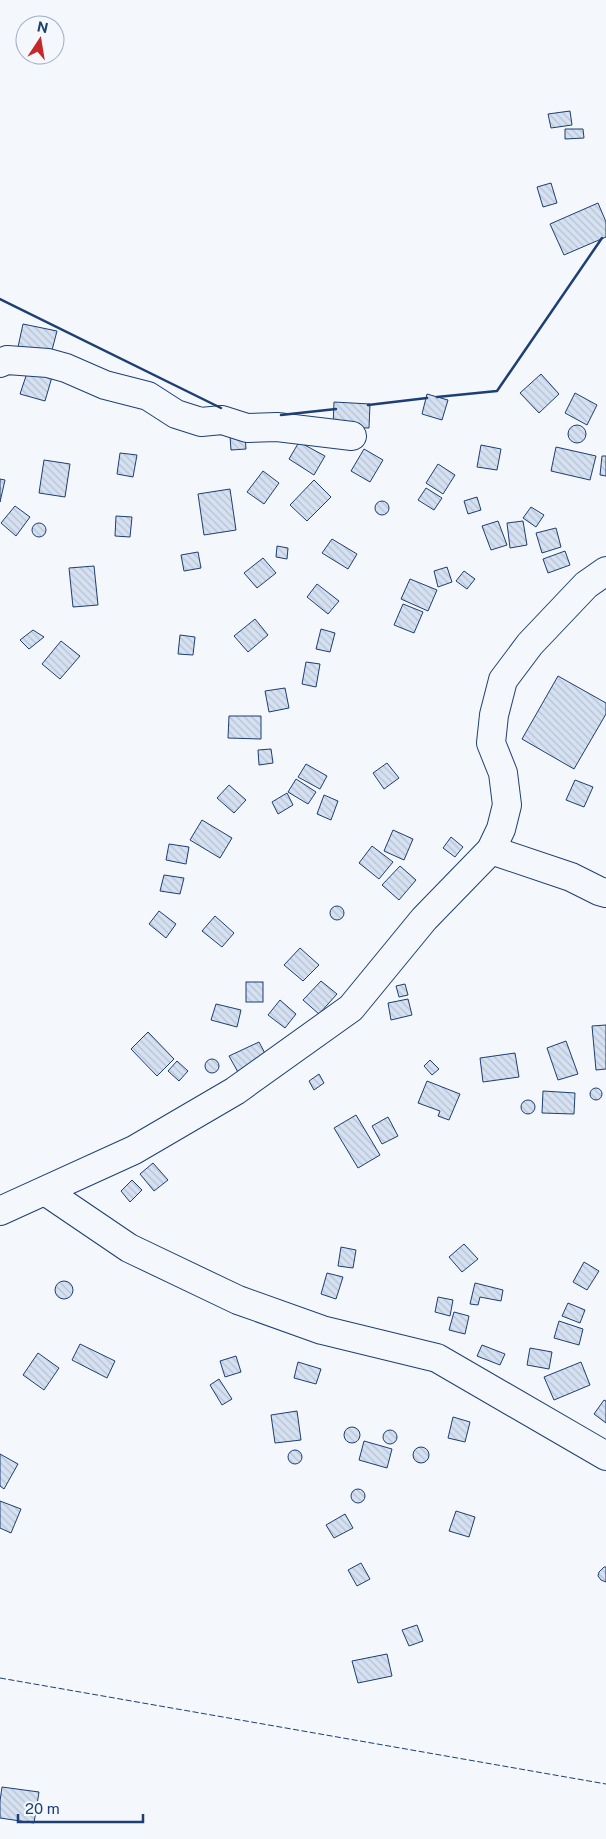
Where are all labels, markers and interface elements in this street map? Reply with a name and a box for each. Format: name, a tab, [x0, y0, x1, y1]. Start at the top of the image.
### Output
north arrow	[15, 15, 65, 65]
text: N	[36, 18, 50, 36]
scale bar	[18, 1792, 142, 1824]
text: 20 m	[25, 1800, 60, 1817]

